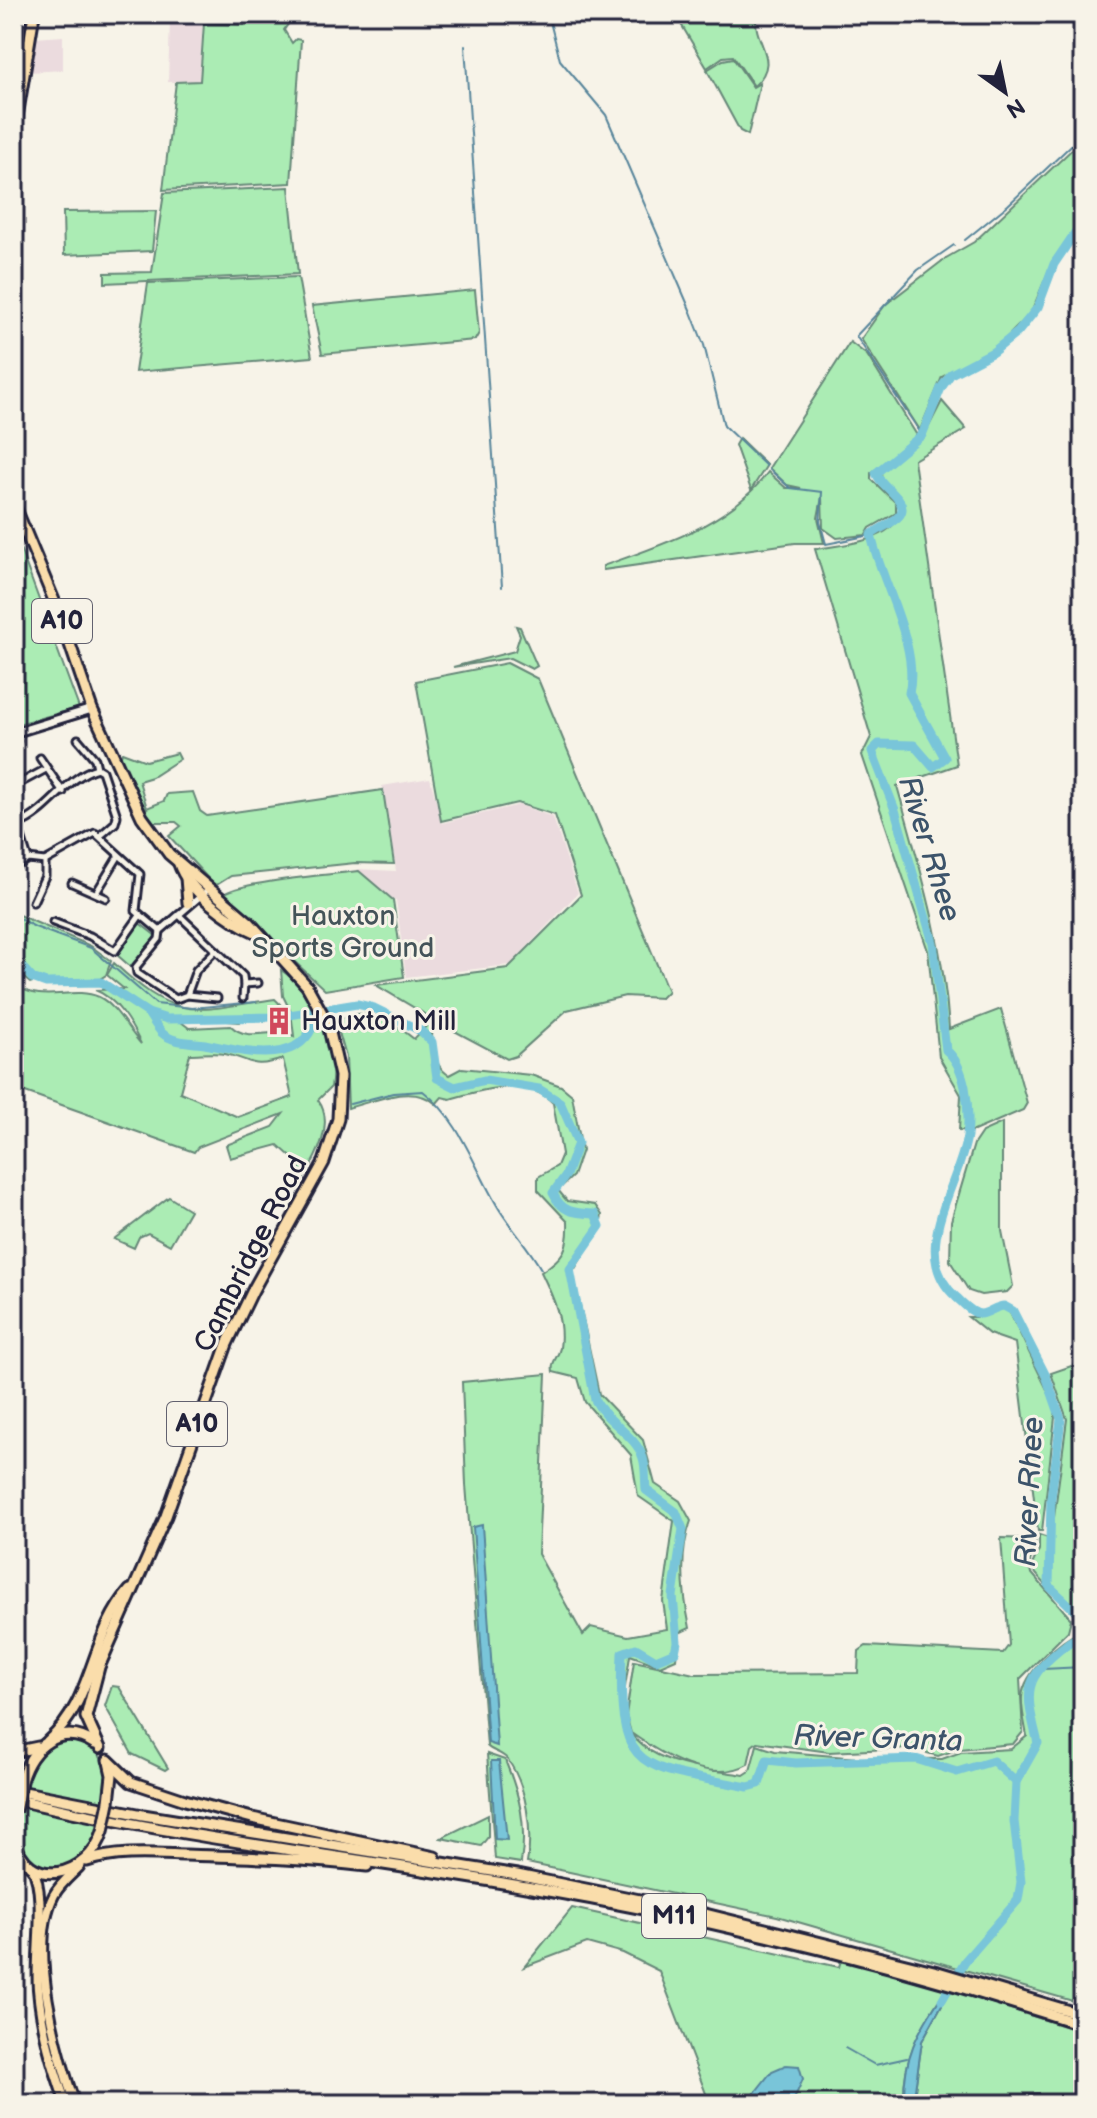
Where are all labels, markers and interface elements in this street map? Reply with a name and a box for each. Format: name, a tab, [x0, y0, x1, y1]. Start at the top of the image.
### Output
north arrow	[965, 52, 1045, 132]
text: N	[1001, 92, 1029, 123]
road number: A10	[32, 599, 92, 643]
water label: River Rhee	[890, 772, 968, 926]
park label: Hauxton Sports Ground	[252, 900, 434, 965]
place label: Hauxton Mill	[301, 1005, 456, 1038]
building icon: Hauxton Mill	[264, 1006, 294, 1036]
street label: Cambridge Road	[187, 1150, 315, 1358]
road number: A10	[167, 1402, 227, 1446]
water label: River Rhee	[1008, 1416, 1052, 1568]
water label: River Granta	[793, 1718, 963, 1760]
road number: M11	[642, 1894, 706, 1938]

